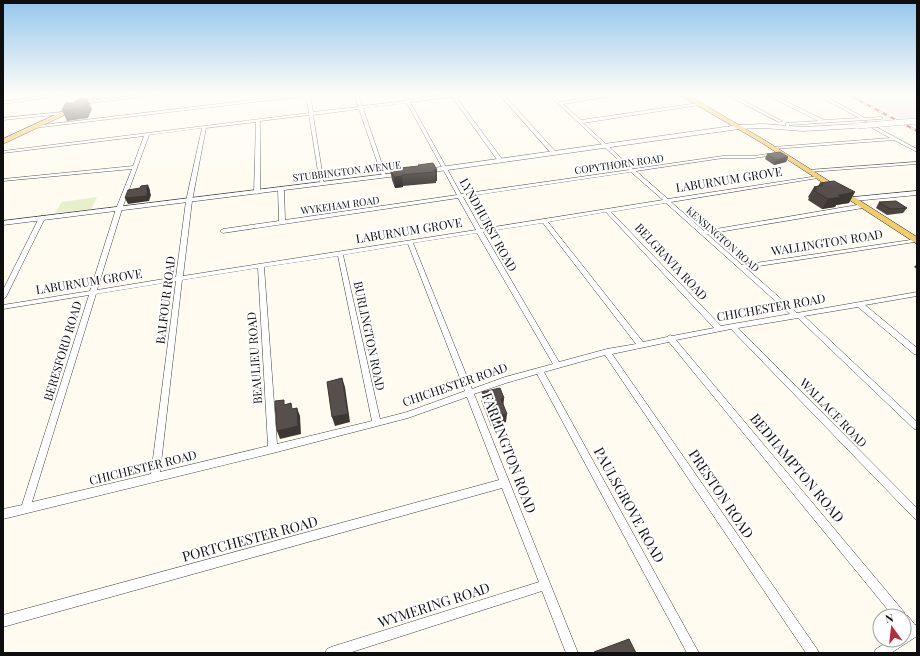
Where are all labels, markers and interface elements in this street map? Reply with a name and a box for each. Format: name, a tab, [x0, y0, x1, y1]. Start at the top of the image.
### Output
street label: COPYTHORN ROAD	[573, 151, 665, 177]
street label: STUBBINGTON AVENUE	[292, 157, 402, 185]
street label: LABURNUM GROVE	[674, 163, 783, 195]
street label: LYNDHURST ROAD	[457, 175, 521, 274]
street label: WYKEHAM ROAD	[299, 193, 380, 218]
street label: KENSINGTON ROAD	[683, 203, 763, 275]
street label: LABURNUM GROVE	[354, 214, 463, 246]
street label: BELGRAVIA ROAD	[632, 219, 712, 303]
street label: WALLINGTON ROAD	[769, 225, 884, 259]
street label: BALFOUR ROAD	[152, 255, 178, 345]
street label: LABURNUM GROVE	[34, 265, 143, 297]
street label: BURLINGTON ROAD	[351, 280, 389, 392]
street label: CHICHESTER ROAD	[715, 290, 827, 324]
street label: BERESFORD ROAD	[39, 298, 85, 403]
street label: BEAULIEU ROAD	[243, 311, 265, 405]
street label: CHICHESTER ROAD	[400, 358, 510, 410]
street label: WALLACE ROAD	[796, 374, 871, 450]
street label: FARLINGTON ROAD	[478, 390, 541, 516]
street label: BEDHAMPTON ROAD	[746, 409, 849, 526]
street label: PAULSGROVE ROAD	[590, 443, 669, 566]
street label: PRESTON ROAD	[685, 445, 758, 542]
street label: CHICHESTER ROAD	[87, 446, 199, 488]
street label: PORTCHESTER ROAD	[180, 511, 320, 566]
street label: WYMERING ROAD	[375, 577, 492, 632]
north arrow	[872, 608, 912, 648]
text: N	[884, 610, 895, 626]

